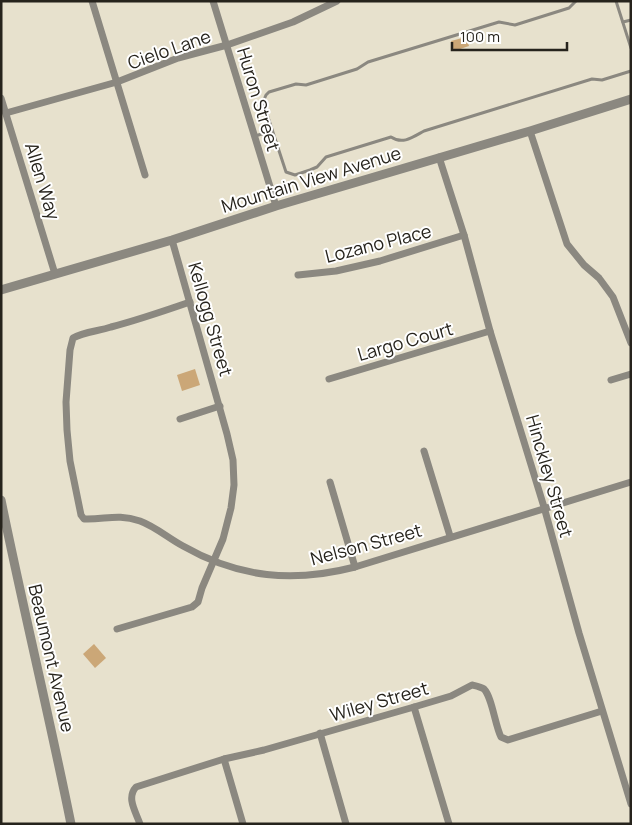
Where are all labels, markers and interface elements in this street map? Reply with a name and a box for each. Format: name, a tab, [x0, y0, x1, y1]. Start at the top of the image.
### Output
scale bar	[452, 20, 567, 52]
street label: Cielo Lane	[124, 24, 214, 74]
text: 100 m	[460, 26, 500, 47]
street label: Huron Street	[232, 44, 286, 154]
street label: Allen Way	[20, 140, 66, 223]
street label: Mountain View Avenue	[218, 140, 404, 218]
street label: Lozano Place	[322, 218, 434, 268]
street label: Kellogg Street	[183, 259, 239, 379]
street label: Largo Court	[355, 316, 455, 366]
street label: Hinckley Street	[521, 412, 579, 540]
street label: Nelson Street	[308, 518, 424, 570]
street label: Beaumont Avenue	[23, 582, 81, 734]
street label: Wiley Street	[327, 676, 431, 726]

